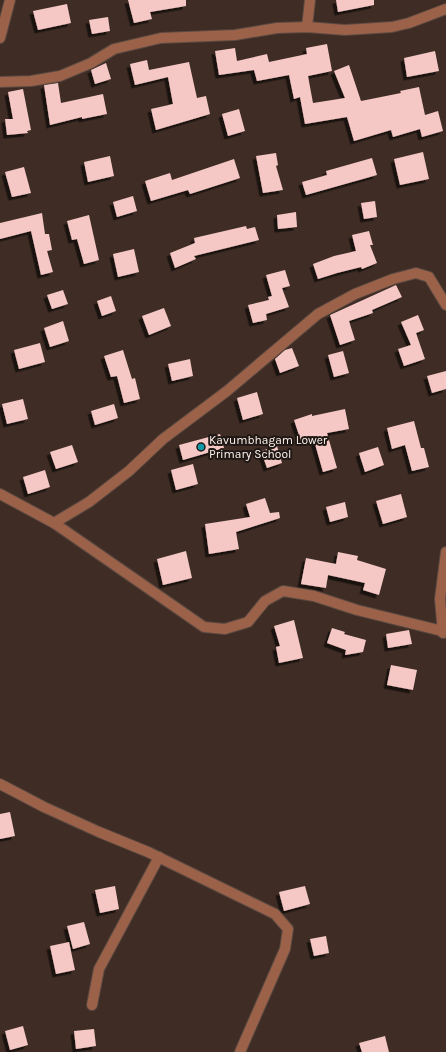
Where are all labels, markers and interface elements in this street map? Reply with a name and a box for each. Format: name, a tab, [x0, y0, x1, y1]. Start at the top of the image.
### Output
place label: Kavumbhagam Lower Primary School	[209, 433, 328, 461]
marker: Kavumbhagam Lower Primary School	[196, 442, 206, 452]

